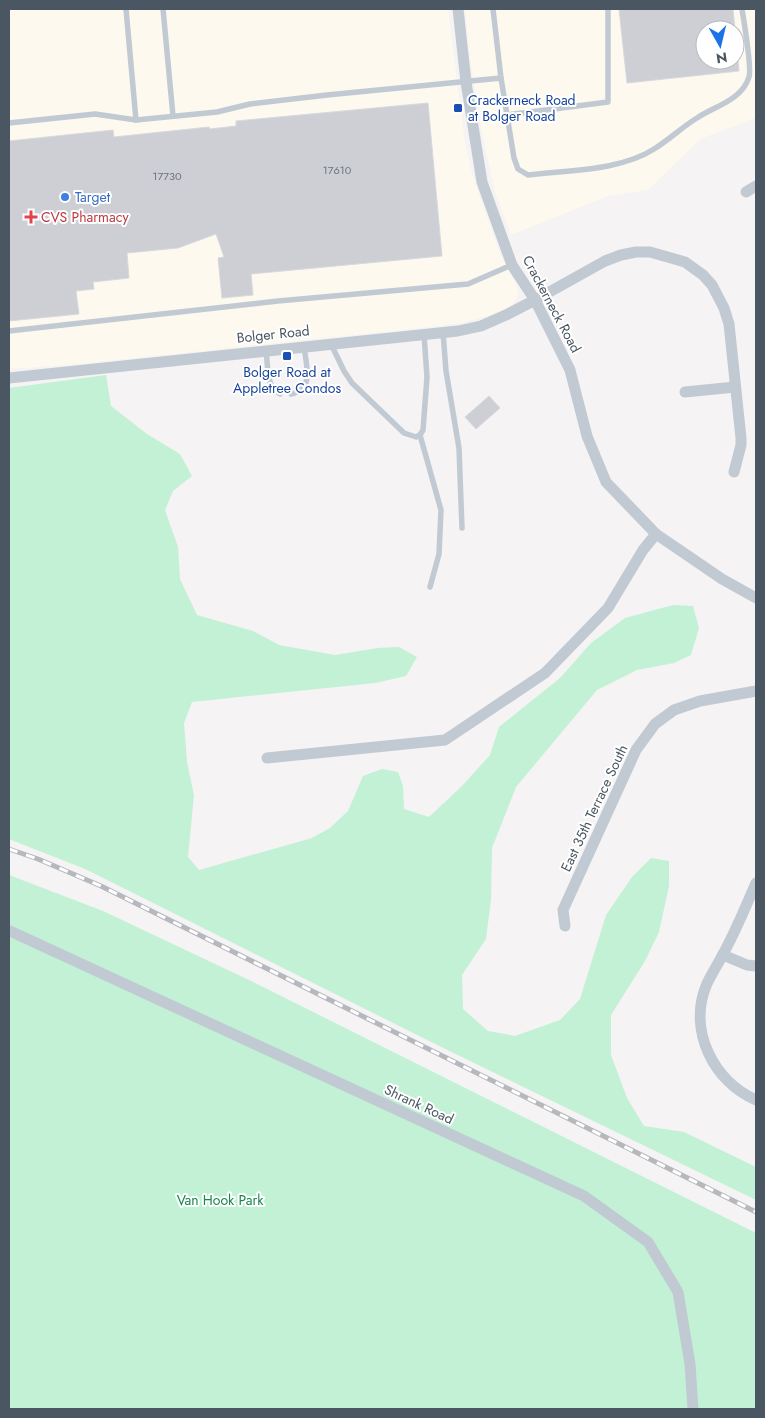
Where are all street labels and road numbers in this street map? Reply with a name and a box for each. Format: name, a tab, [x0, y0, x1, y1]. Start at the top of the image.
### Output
street label: Crackerneck Road	[518, 252, 586, 356]
street label: Bolger Road	[236, 320, 310, 348]
street label: East 35th Terrace South	[556, 741, 632, 875]
street label: Shrank Road	[381, 1079, 457, 1129]

